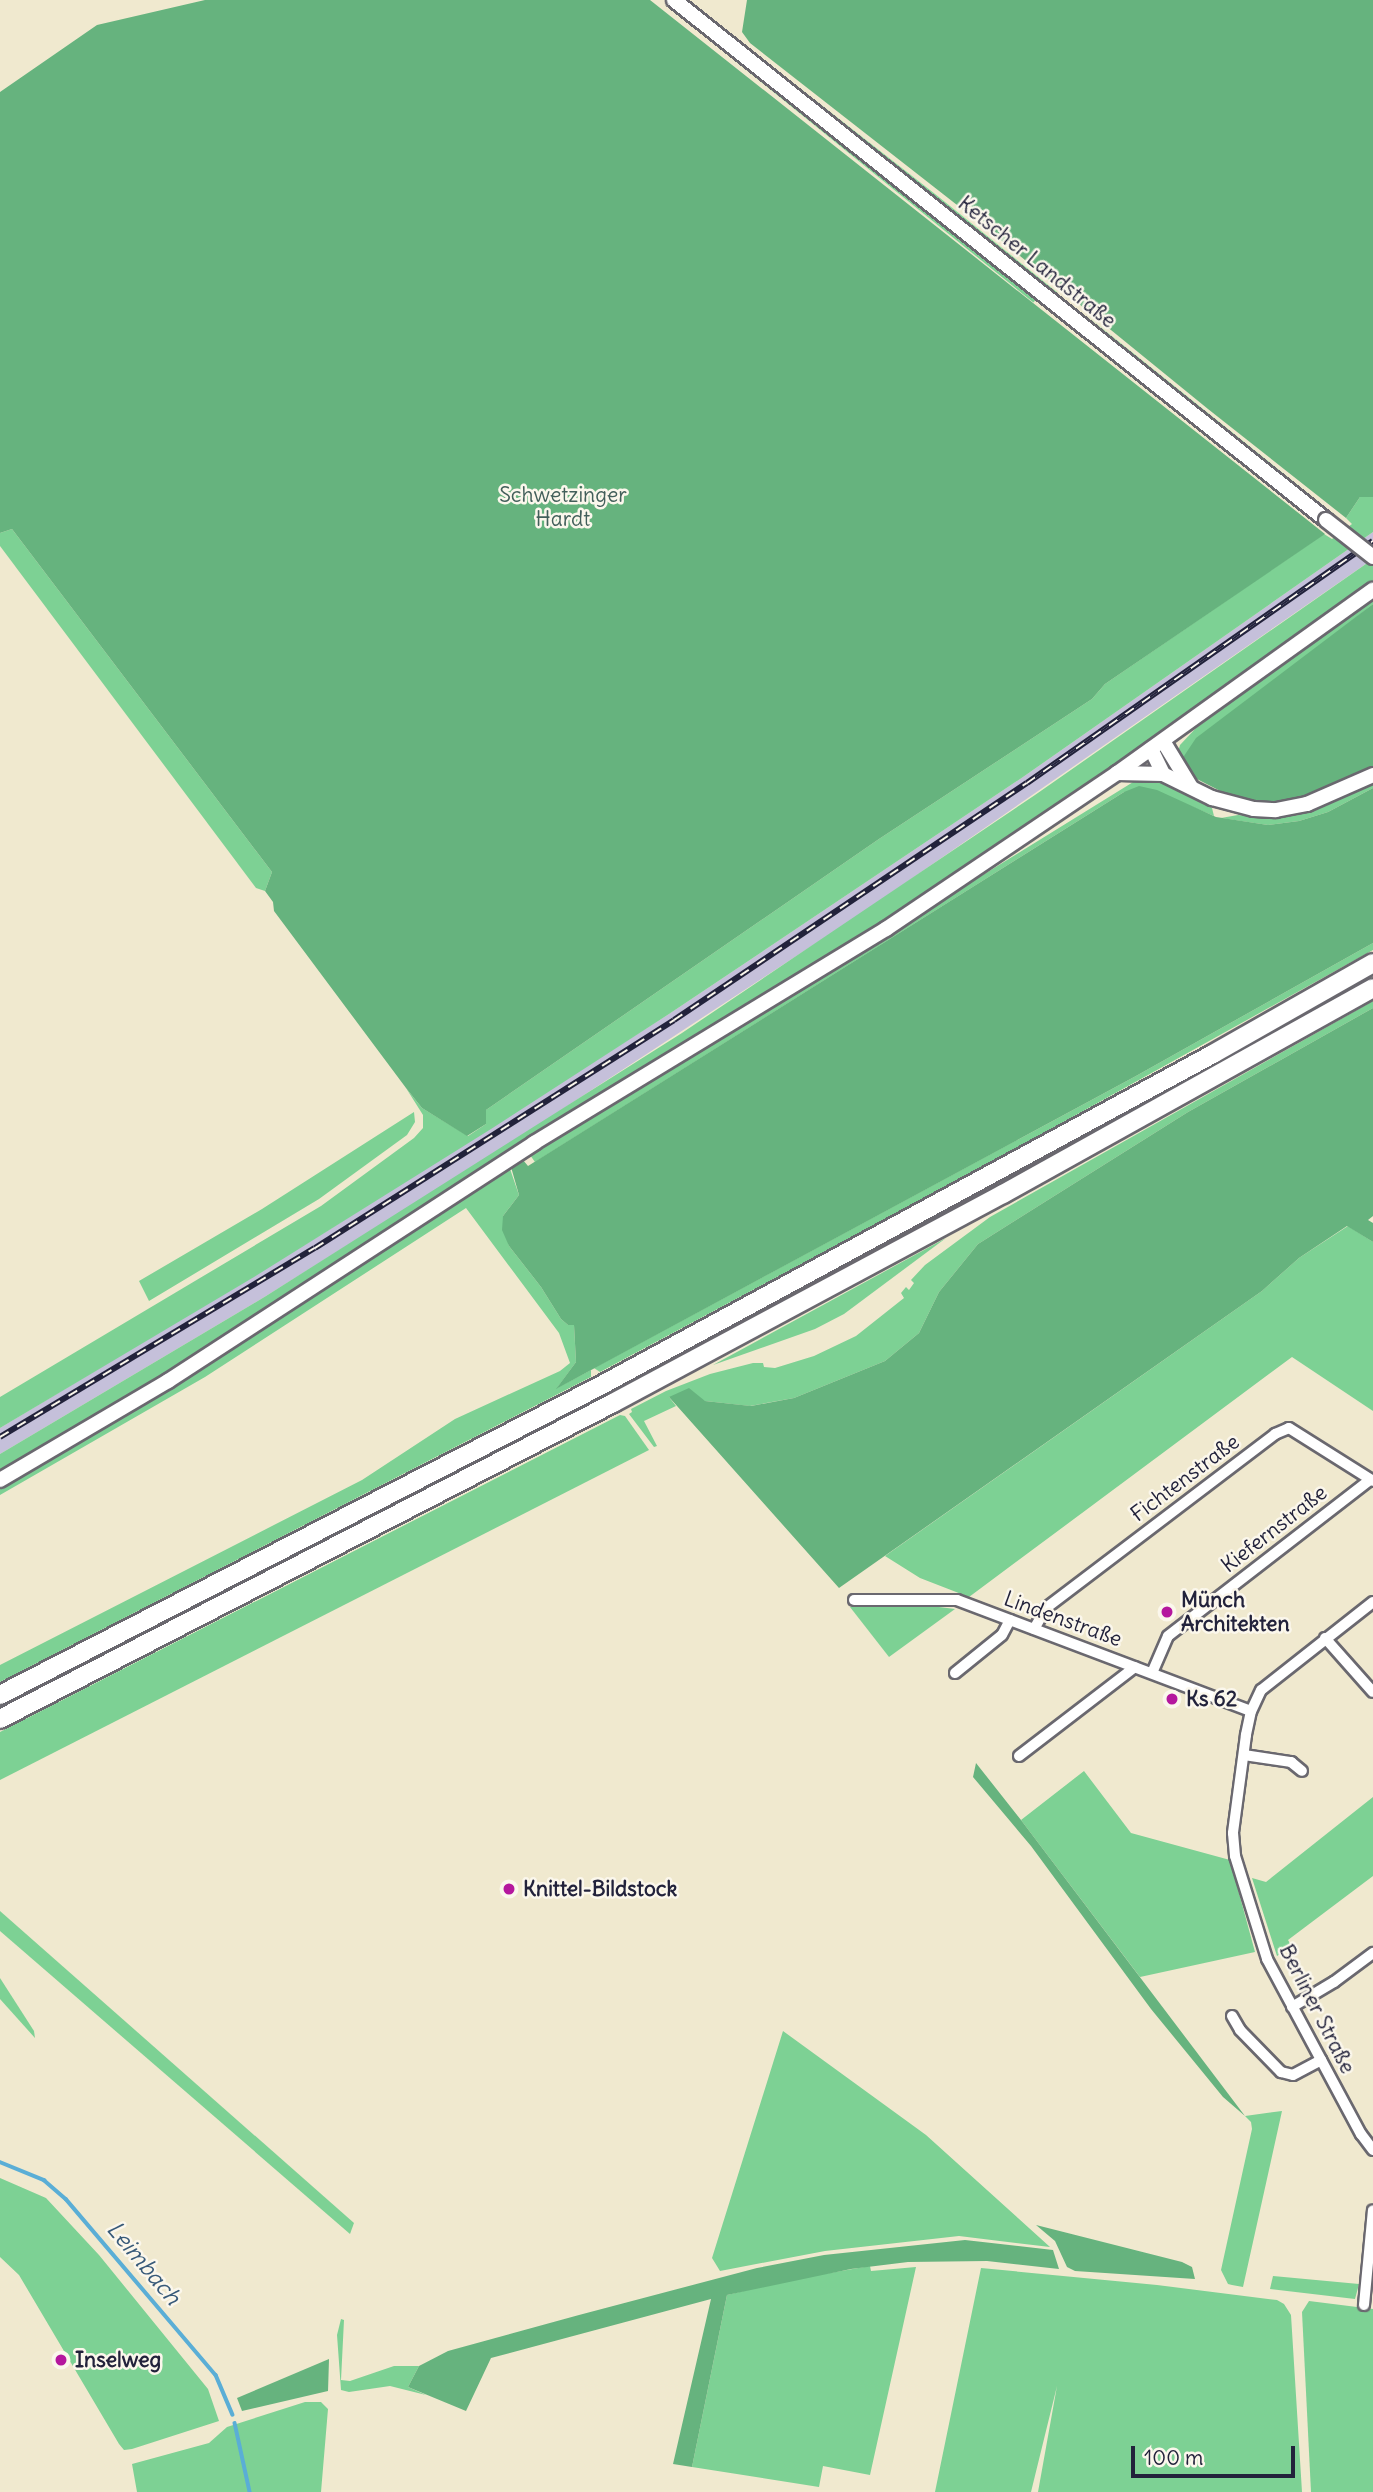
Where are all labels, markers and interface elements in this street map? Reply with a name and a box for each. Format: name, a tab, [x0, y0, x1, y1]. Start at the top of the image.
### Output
street label: Ketscher Landstraße	[953, 191, 1121, 333]
park label: Schwetzinger Hardt	[499, 482, 627, 532]
street label: Fichtenstraße	[1126, 1429, 1244, 1527]
street label: Kiefernstraße	[1216, 1480, 1332, 1578]
street label: Lindenstraße	[1001, 1586, 1125, 1652]
place label: Münch Architekten	[1181, 1587, 1290, 1637]
marker: Münch Architekten	[1159, 1604, 1175, 1620]
place label: Ks 62	[1186, 1686, 1237, 1712]
marker: Ks 62	[1164, 1691, 1180, 1707]
place label: Knittel-Bildstock	[523, 1876, 677, 1902]
marker: Knittel-Bildstock	[501, 1881, 517, 1897]
street label: Berliner Straße	[1274, 1940, 1360, 2078]
water label: Leimbach	[101, 2216, 187, 2310]
place label: Inselweg	[75, 2347, 161, 2373]
marker: Inselweg	[53, 2352, 69, 2368]
scale bar	[1135, 2432, 1300, 2476]
text: 100 m	[1144, 2444, 1203, 2471]

